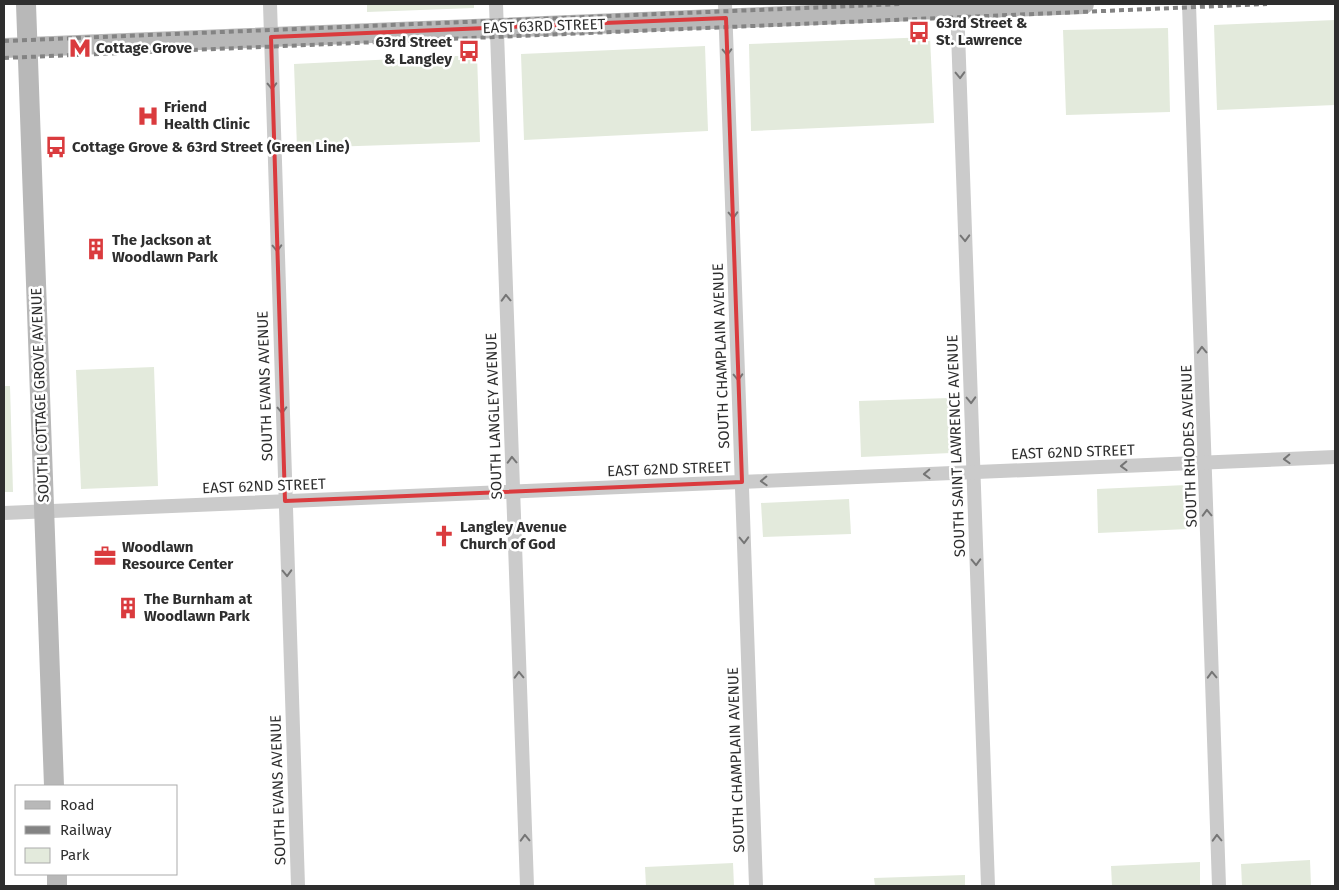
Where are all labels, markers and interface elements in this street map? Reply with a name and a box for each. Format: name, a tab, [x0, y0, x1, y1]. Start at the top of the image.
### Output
place label: 63rd Street & St. Lawrence	[936, 14, 1028, 49]
street label: EAST 63RD STREET	[482, 15, 606, 37]
bus stop icon: 63rd Street & St. Lawrence	[906, 19, 932, 45]
place label: 63rd Street & Langley	[375, 33, 452, 68]
metro station icon: Cottage Grove	[67, 35, 93, 61]
bus stop icon: 63rd Street & Langley	[456, 38, 482, 64]
place label: Cottage Grove	[96, 39, 192, 57]
one-way arrow	[722, 49, 732, 57]
one-way arrow	[954, 71, 965, 79]
one-way arrow	[267, 82, 277, 90]
place label: Friend Health Clinic	[164, 98, 251, 133]
hospital icon: Friend Health Clinic	[135, 103, 161, 129]
bus stop icon: Cottage Grove & 63rd Street (Green Line)	[43, 134, 69, 160]
place label: Cottage Grove & 63rd Street (Green Line)	[72, 138, 349, 156]
one-way arrow	[727, 211, 738, 219]
place label: The Jackson at Woodlawn Park	[112, 231, 219, 266]
one-way arrow	[960, 234, 970, 242]
building icon: The Jackson at Woodlawn Park	[83, 236, 109, 262]
one-way arrow	[272, 244, 283, 252]
street label: SOUTH CHAMPLAIN AVENUE	[709, 263, 733, 449]
street label: SOUTH COTTAGE GROVE AVENUE	[27, 287, 53, 503]
one-way arrow	[501, 294, 511, 302]
street label: SOUTH EVANS AVENUE	[253, 310, 277, 462]
street label: SOUTH LANGLEY AVENUE	[482, 332, 506, 500]
street label: SOUTH SAINT LAWRENCE AVENUE	[943, 334, 969, 558]
one-way arrow	[1196, 346, 1207, 354]
street label: SOUTH RHODES AVENUE	[1177, 364, 1201, 528]
one-way arrow	[733, 374, 744, 382]
one-way arrow	[966, 396, 976, 404]
one-way arrow	[277, 407, 288, 415]
street label: EAST 62ND STREET	[1011, 441, 1135, 463]
one-way arrow	[1282, 454, 1290, 465]
one-way arrow	[506, 456, 517, 464]
street label: EAST 62ND STREET	[607, 458, 731, 480]
one-way arrow	[1120, 461, 1128, 472]
one-way arrow	[923, 469, 931, 480]
street label: EAST 62ND STREET	[202, 475, 326, 497]
one-way arrow	[760, 476, 768, 486]
one-way arrow	[1202, 508, 1212, 516]
place label: Langley Avenue Church of God	[460, 518, 567, 553]
church icon: Langley Avenue Church of God	[431, 523, 457, 549]
one-way arrow	[739, 536, 749, 544]
place label: Woodlawn Resource Center	[122, 538, 234, 573]
office icon: Woodlawn Resource Center	[92, 543, 118, 569]
one-way arrow	[971, 559, 982, 567]
one-way arrow	[282, 569, 293, 577]
place label: The Burnham at Woodlawn Park	[144, 590, 252, 625]
building icon: The Burnham at Woodlawn Park	[115, 595, 141, 621]
street label: SOUTH CHAMPLAIN AVENUE	[724, 667, 748, 853]
one-way arrow	[514, 671, 525, 679]
one-way arrow	[1207, 671, 1218, 679]
street label: SOUTH EVANS AVENUE	[266, 714, 290, 866]
legend	[15, 785, 178, 875]
text: Road	[60, 796, 95, 814]
text: Railway	[60, 821, 112, 839]
one-way arrow	[520, 833, 530, 841]
one-way arrow	[1212, 833, 1223, 841]
text: Park	[60, 846, 90, 864]

